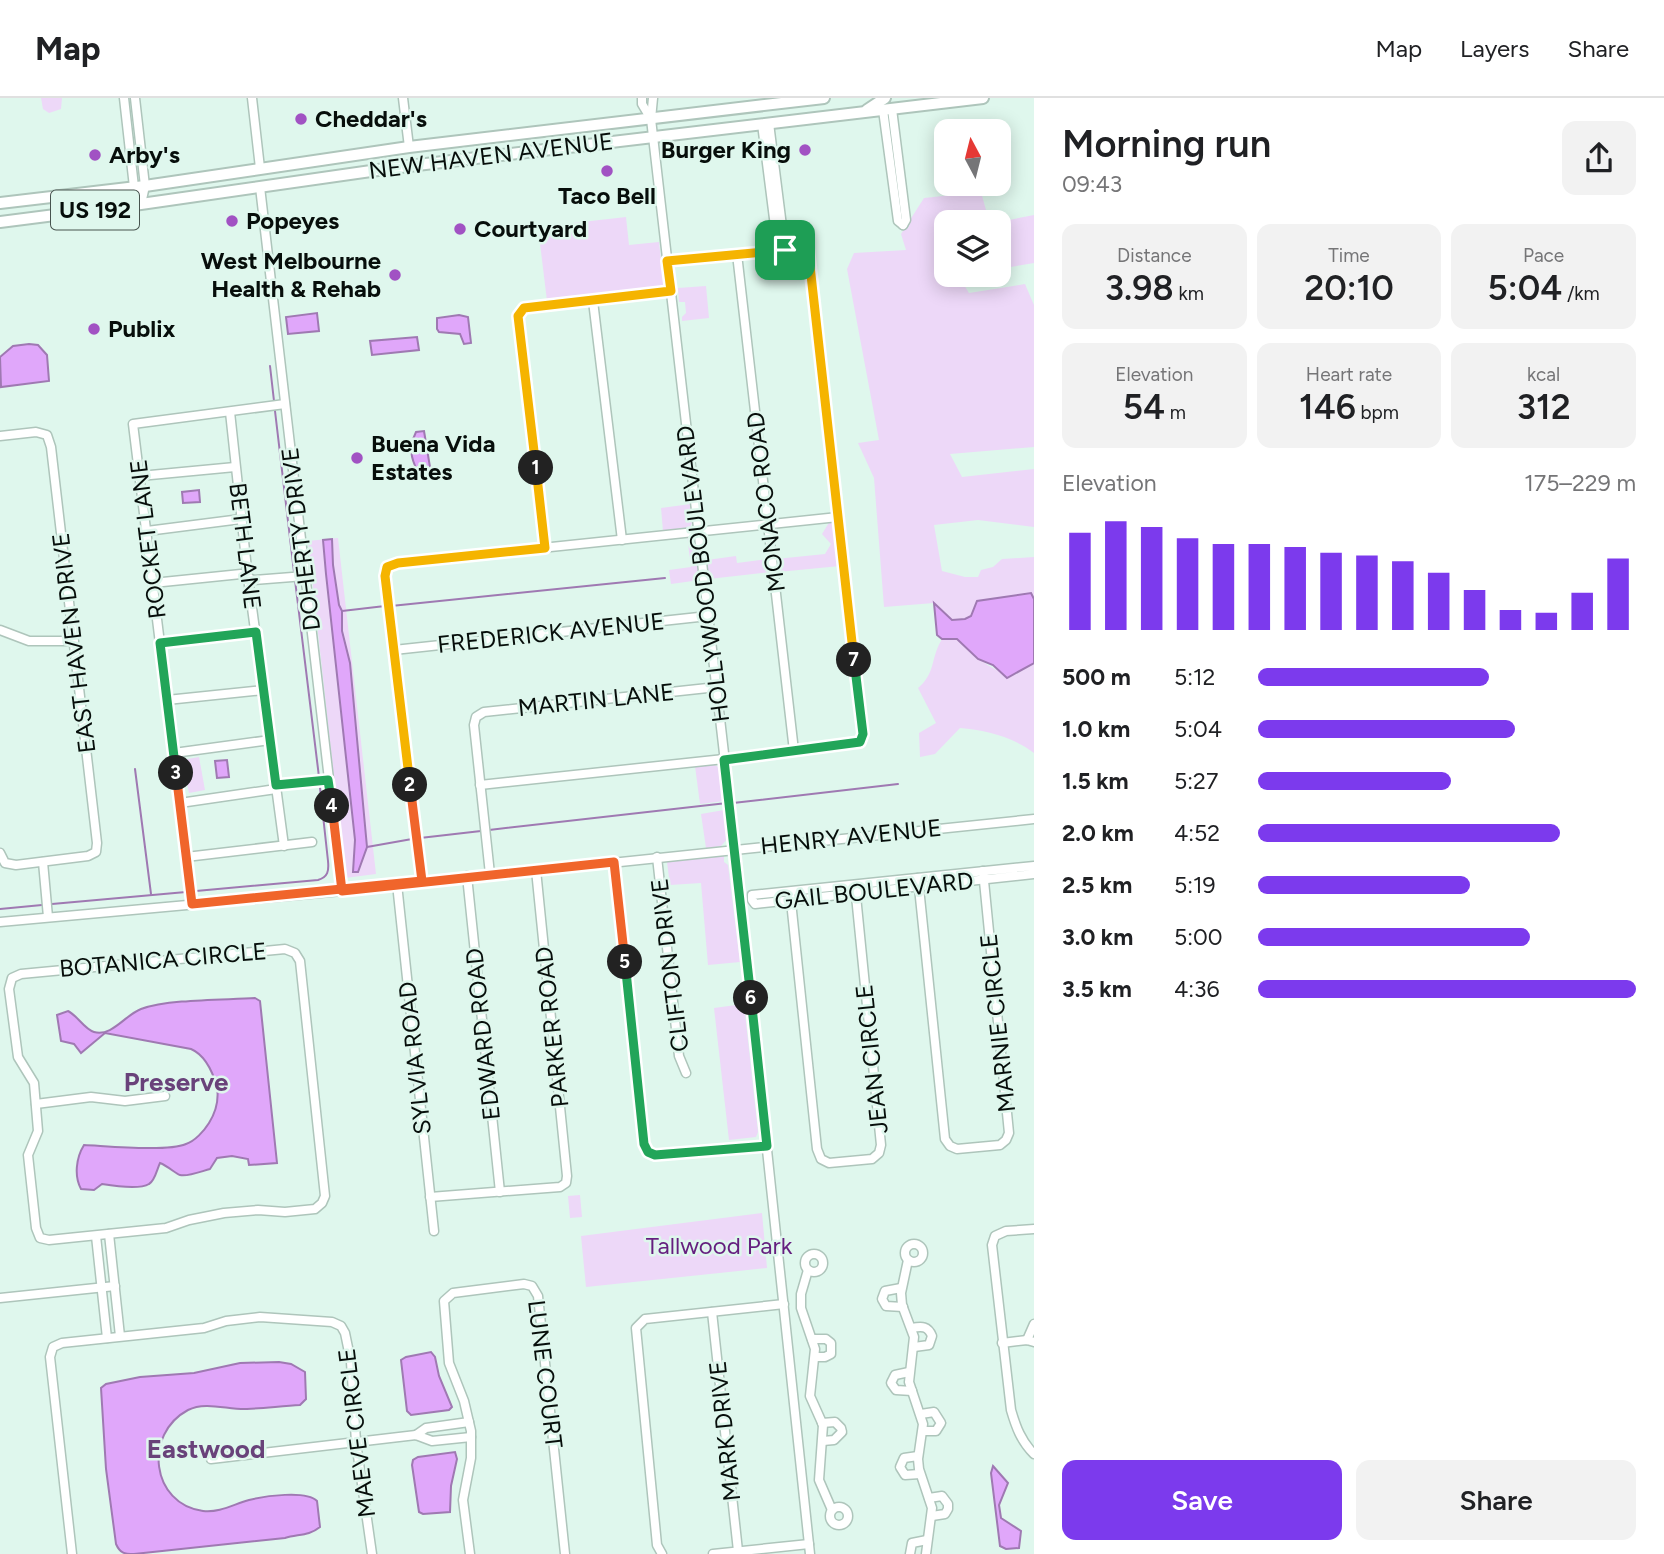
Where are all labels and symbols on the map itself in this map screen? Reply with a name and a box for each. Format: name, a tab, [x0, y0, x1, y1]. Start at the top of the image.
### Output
place label: Cheddar's	[315, 104, 427, 133]
marker: Cheddar's	[293, 111, 309, 127]
north arrow	[934, 119, 1012, 196]
street label: NEW HAVEN AVENUE	[367, 126, 615, 185]
place label: Burger King	[661, 135, 791, 164]
place label: Arby's	[109, 140, 180, 169]
marker: Burger King	[797, 142, 813, 158]
marker: Arby's	[87, 147, 103, 163]
marker: Taco Bell	[599, 163, 615, 179]
place label: Taco Bell	[558, 181, 656, 210]
road number: US 192	[51, 190, 139, 230]
place label: Popeyes	[246, 206, 339, 235]
marker: Popeyes	[224, 213, 240, 229]
place label: Courtyard	[474, 214, 587, 243]
pin	[755, 220, 815, 280]
marker: Courtyard	[452, 221, 468, 237]
place label: West Melbourne Health & Rehab	[201, 246, 381, 303]
marker: West Melbourne Health & Rehab	[387, 267, 403, 283]
place label: Publix	[108, 314, 176, 343]
marker: Publix	[86, 321, 102, 337]
street label: MONACO ROAD	[740, 410, 791, 594]
street label: HOLLYWOOD BOULEVARD	[670, 424, 735, 724]
place label: Buena Vida Estates	[371, 429, 495, 486]
street label: DOHERTY DRIVE	[275, 446, 326, 633]
marker: Buena Vida Estates	[349, 450, 365, 466]
pin: 1	[518, 450, 554, 486]
street label: ROCKET LANE	[123, 458, 172, 620]
street label: BETH LANE	[223, 481, 268, 611]
street label: EAST HAVEN DRIVE	[46, 531, 101, 755]
street label: FREDERICK AVENUE	[436, 606, 666, 659]
pin: 7	[836, 642, 872, 678]
street label: MARTIN LANE	[516, 677, 676, 722]
pin: 3	[158, 756, 194, 790]
pin: 2	[392, 768, 428, 802]
pin: 4	[314, 788, 350, 824]
street label: HENRY AVENUE	[759, 813, 943, 860]
street label: GAIL BOULEVARD	[773, 866, 975, 915]
street label: CLIFTON DRIVE	[644, 877, 695, 1053]
street label: MARNIE CIRCLE	[974, 932, 1021, 1114]
street label: BOTANICA CIRCLE	[58, 936, 268, 983]
pin: 5	[608, 944, 642, 980]
street label: PARKER ROAD	[529, 945, 574, 1109]
street label: EDWARD ROAD	[459, 947, 506, 1122]
street label: SYLVIA ROAD	[392, 980, 437, 1136]
pin: 6	[734, 981, 768, 1016]
street label: JEAN CIRCLE	[849, 983, 894, 1135]
district label: Preserve	[124, 1066, 228, 1098]
park label: Tallwood Park	[646, 1231, 793, 1260]
street label: LUNE COURT	[522, 1298, 569, 1450]
street label: MAEVE CIRCLE	[332, 1347, 381, 1519]
street label: MARK DRIVE	[703, 1359, 746, 1503]
district label: Eastwood	[147, 1433, 265, 1465]

